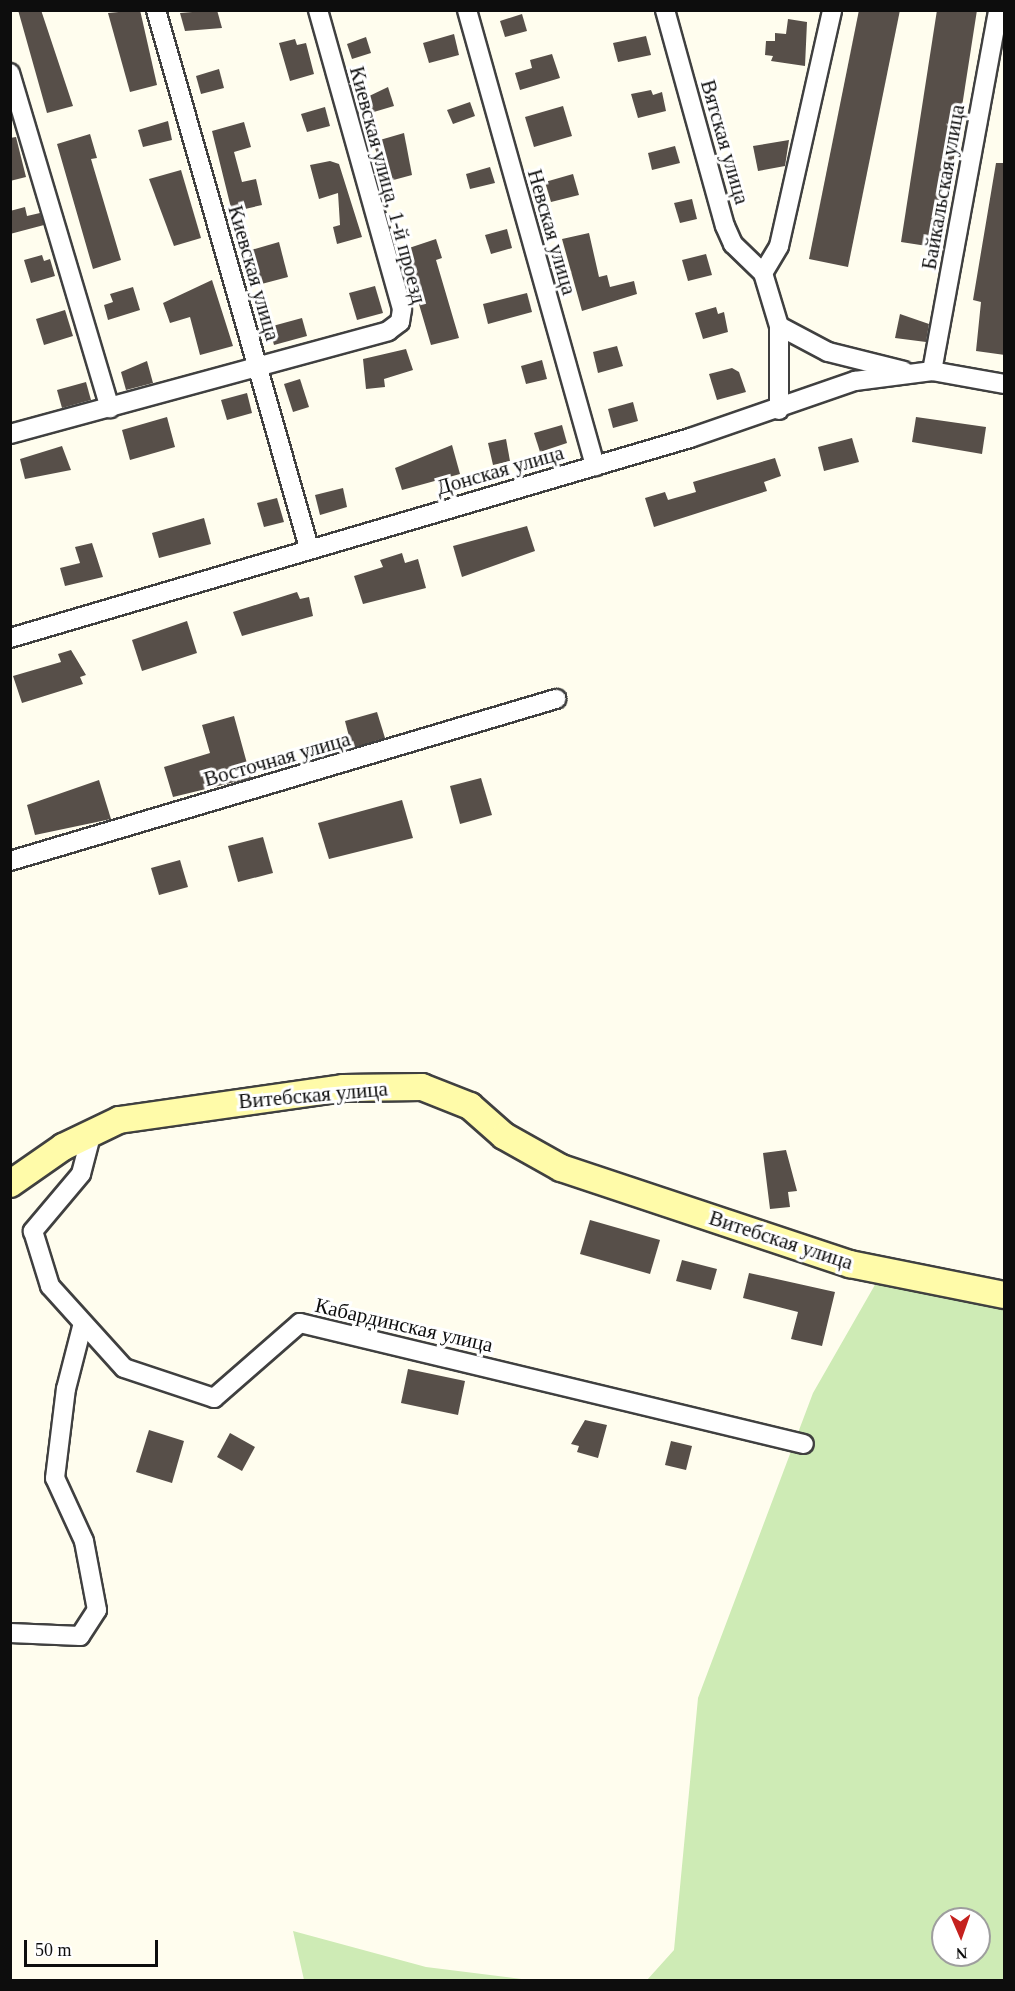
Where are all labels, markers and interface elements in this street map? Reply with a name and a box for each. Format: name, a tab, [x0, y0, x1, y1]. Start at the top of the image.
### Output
street label: Киевская улица, 1-й проезд	[344, 64, 432, 306]
street label: Вятская улица	[695, 77, 755, 207]
street label: Байкальская улица	[916, 102, 970, 272]
street label: Невская улица	[522, 166, 582, 298]
street label: Киевская улица	[223, 202, 285, 344]
street label: Донская улица	[433, 440, 567, 500]
street label: Восточная улица	[201, 726, 353, 792]
street label: Витебская улица	[237, 1076, 389, 1114]
street label: Витебская улица	[706, 1205, 856, 1275]
street label: Кабардинская улица	[313, 1292, 495, 1358]
north arrow	[931, 1907, 991, 1967]
scale bar	[27, 1928, 160, 1966]
text: 50 m	[35, 1940, 72, 1960]
text: N	[956, 1945, 968, 1962]

